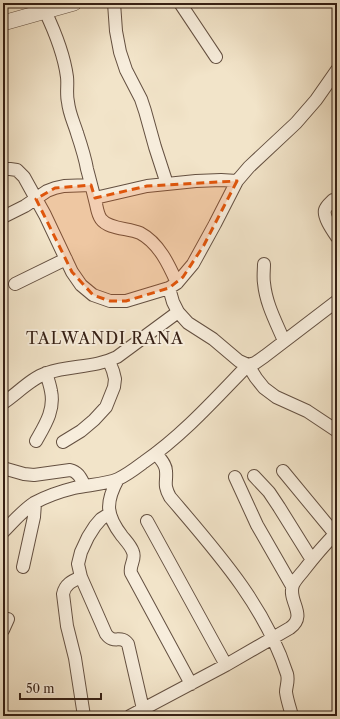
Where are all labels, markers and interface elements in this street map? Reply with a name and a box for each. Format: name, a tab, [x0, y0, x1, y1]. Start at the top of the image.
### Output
district label: TALWANDI RANA	[26, 328, 184, 348]
scale bar	[20, 675, 101, 701]
text: 50 m	[26, 681, 55, 696]

